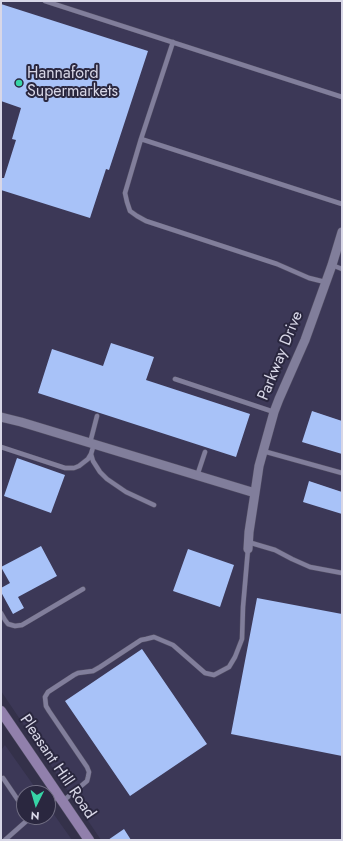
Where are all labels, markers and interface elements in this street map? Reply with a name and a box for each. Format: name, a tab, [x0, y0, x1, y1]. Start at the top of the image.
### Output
place label: Hannaford Supermarkets	[27, 64, 118, 102]
marker: Hannaford Supermarkets	[14, 78, 24, 88]
street label: Parkway Drive	[254, 309, 308, 403]
street label: Pleasant Hill Road	[15, 711, 99, 823]
north arrow	[16, 785, 56, 825]
text: N	[30, 808, 40, 824]

